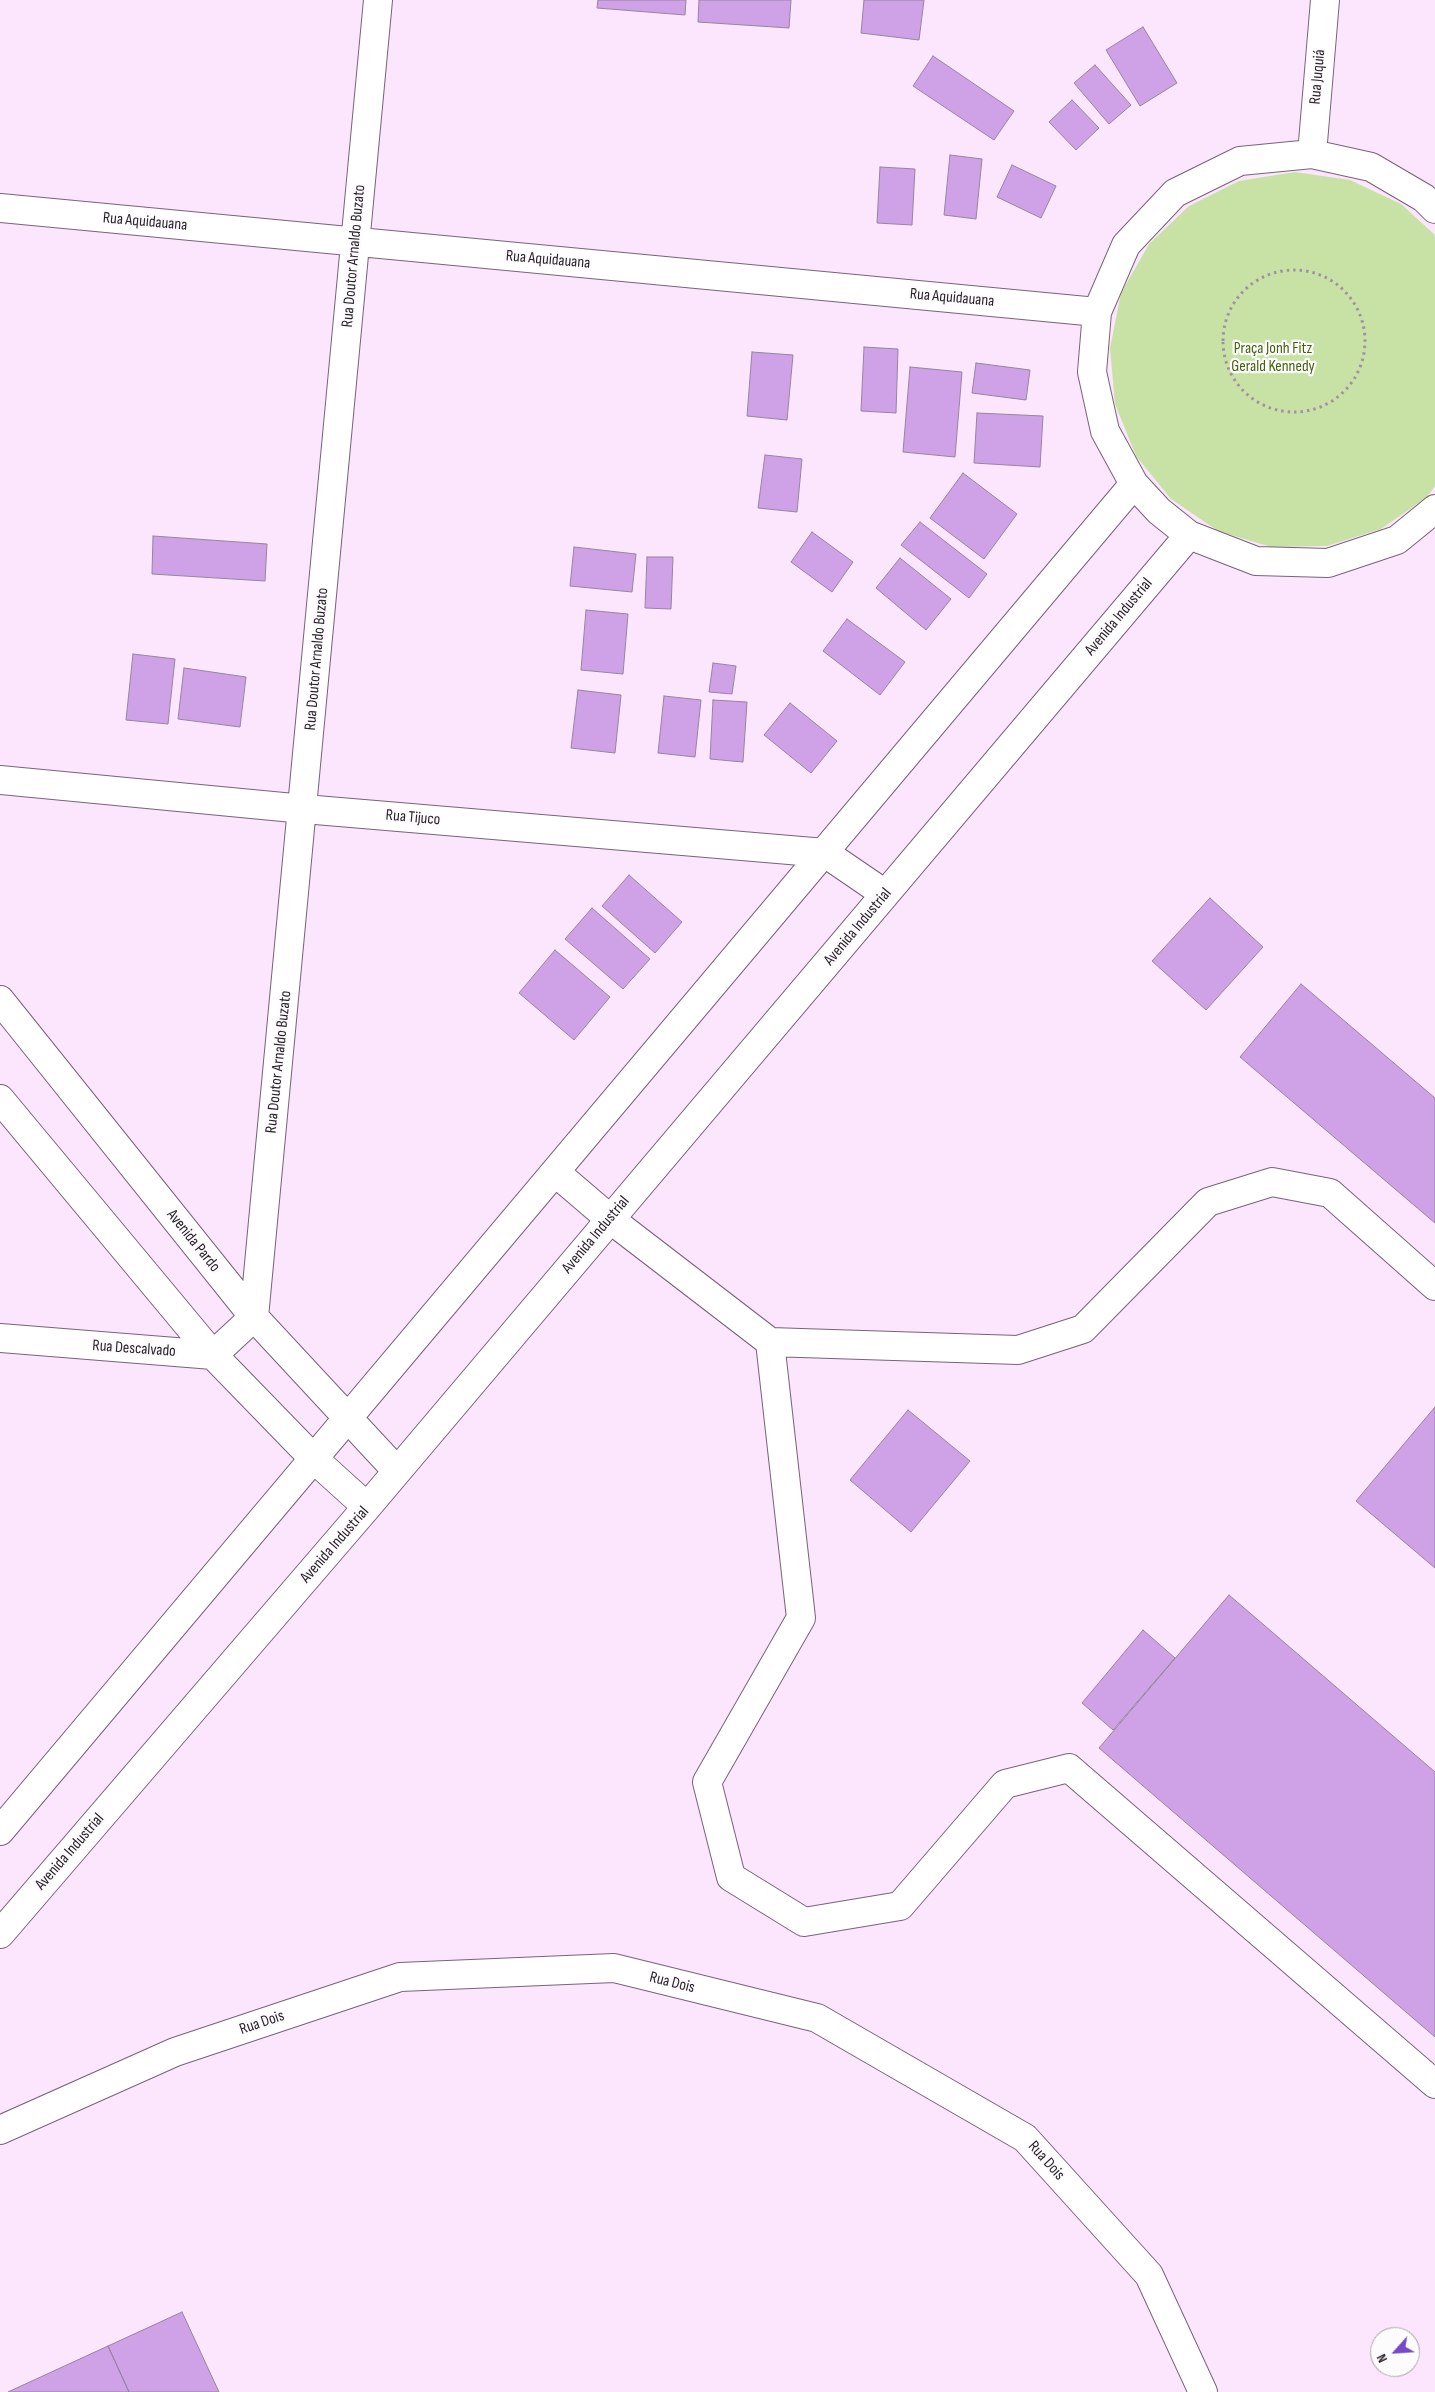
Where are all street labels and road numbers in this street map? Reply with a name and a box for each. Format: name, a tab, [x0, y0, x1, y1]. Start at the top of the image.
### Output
street label: Rua Juquiá	[1306, 49, 1330, 105]
street label: Rua Doutor Arnaldo Buzato	[338, 184, 370, 328]
street label: Rua Aquidauana	[102, 209, 188, 235]
street label: Rua Aquidauana	[505, 247, 591, 273]
street label: Rua Aquidauana	[909, 285, 995, 311]
street label: Avenida Industrial	[1081, 574, 1157, 660]
street label: Rua Doutor Arnaldo Buzato	[301, 587, 333, 731]
street label: Rua Tijuco	[385, 806, 441, 830]
street label: Avenida Industrial	[820, 884, 896, 970]
street label: Rua Doutor Arnaldo Buzato	[262, 990, 296, 1134]
street label: Avenida Industrial	[558, 1192, 634, 1278]
street label: Avenida Pardo	[162, 1206, 224, 1276]
street label: Rua Descalvado	[92, 1337, 176, 1361]
street label: Avenida Industrial	[297, 1503, 373, 1587]
street label: Avenida Industrial	[32, 1810, 108, 1894]
street label: Rua Dois	[647, 1968, 697, 1998]
street label: Rua Dois	[237, 2006, 287, 2040]
street label: Rua Dois	[1023, 2137, 1069, 2185]

